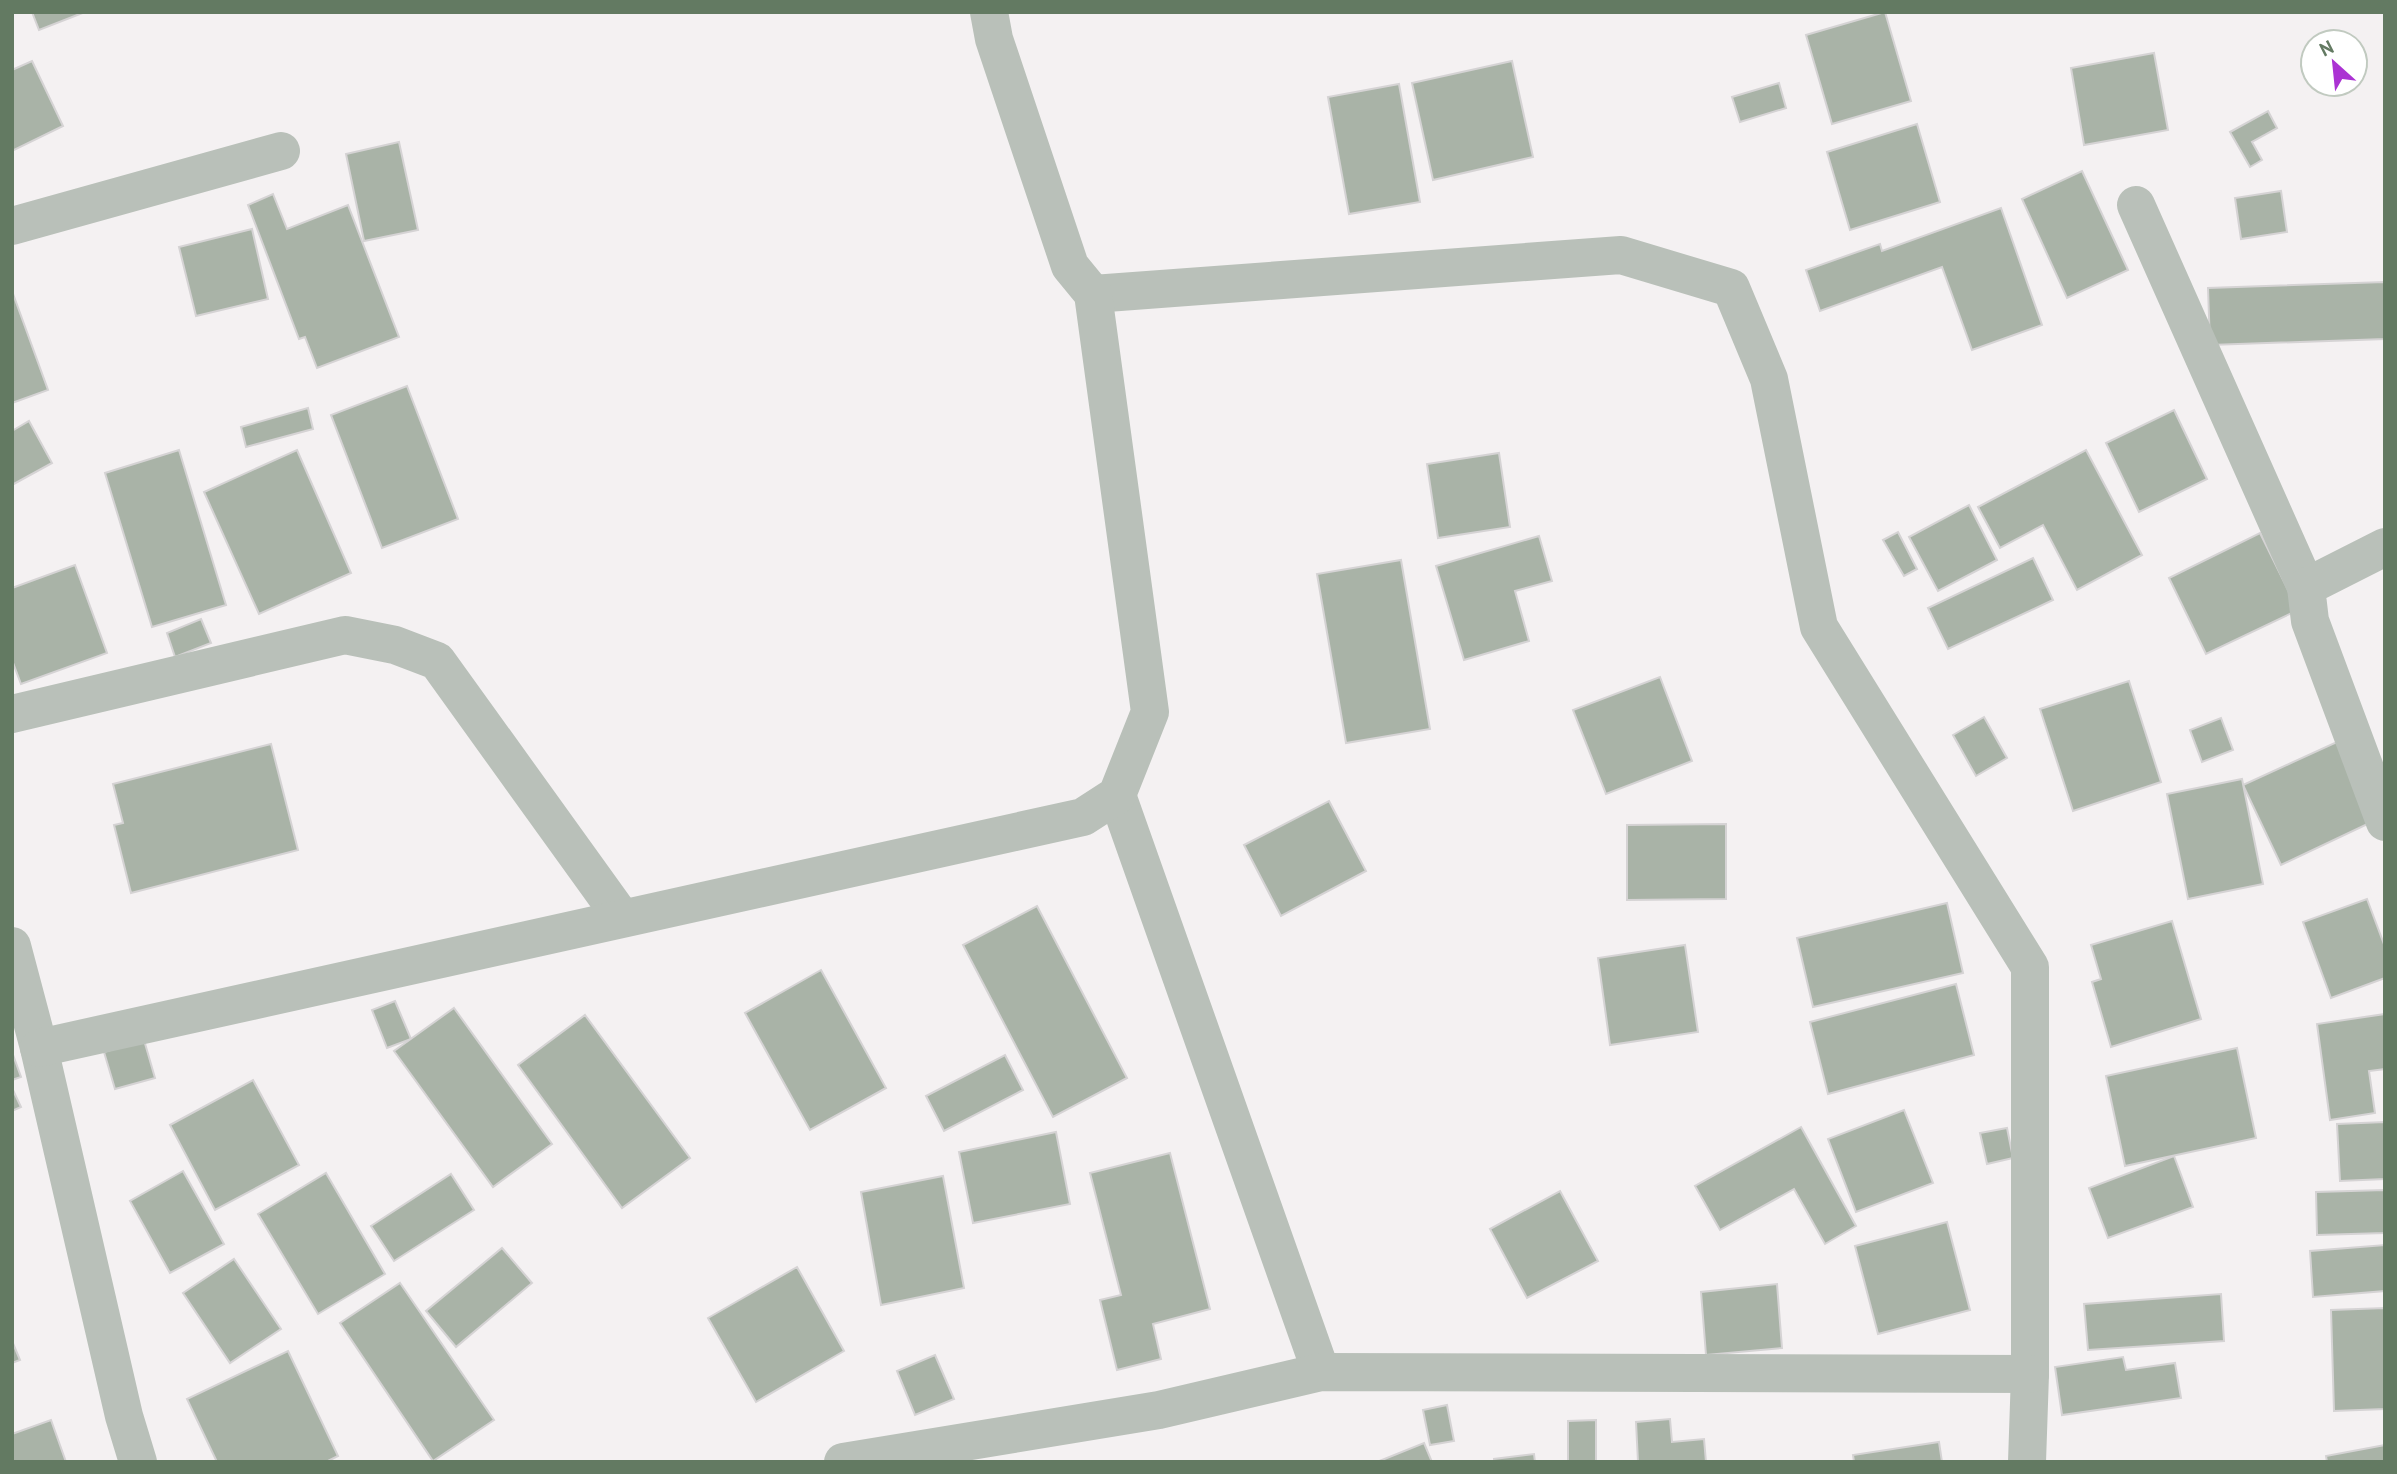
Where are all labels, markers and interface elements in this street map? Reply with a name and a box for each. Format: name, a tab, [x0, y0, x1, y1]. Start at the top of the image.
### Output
north arrow	[2299, 28, 2369, 98]
text: N	[2315, 34, 2337, 61]

